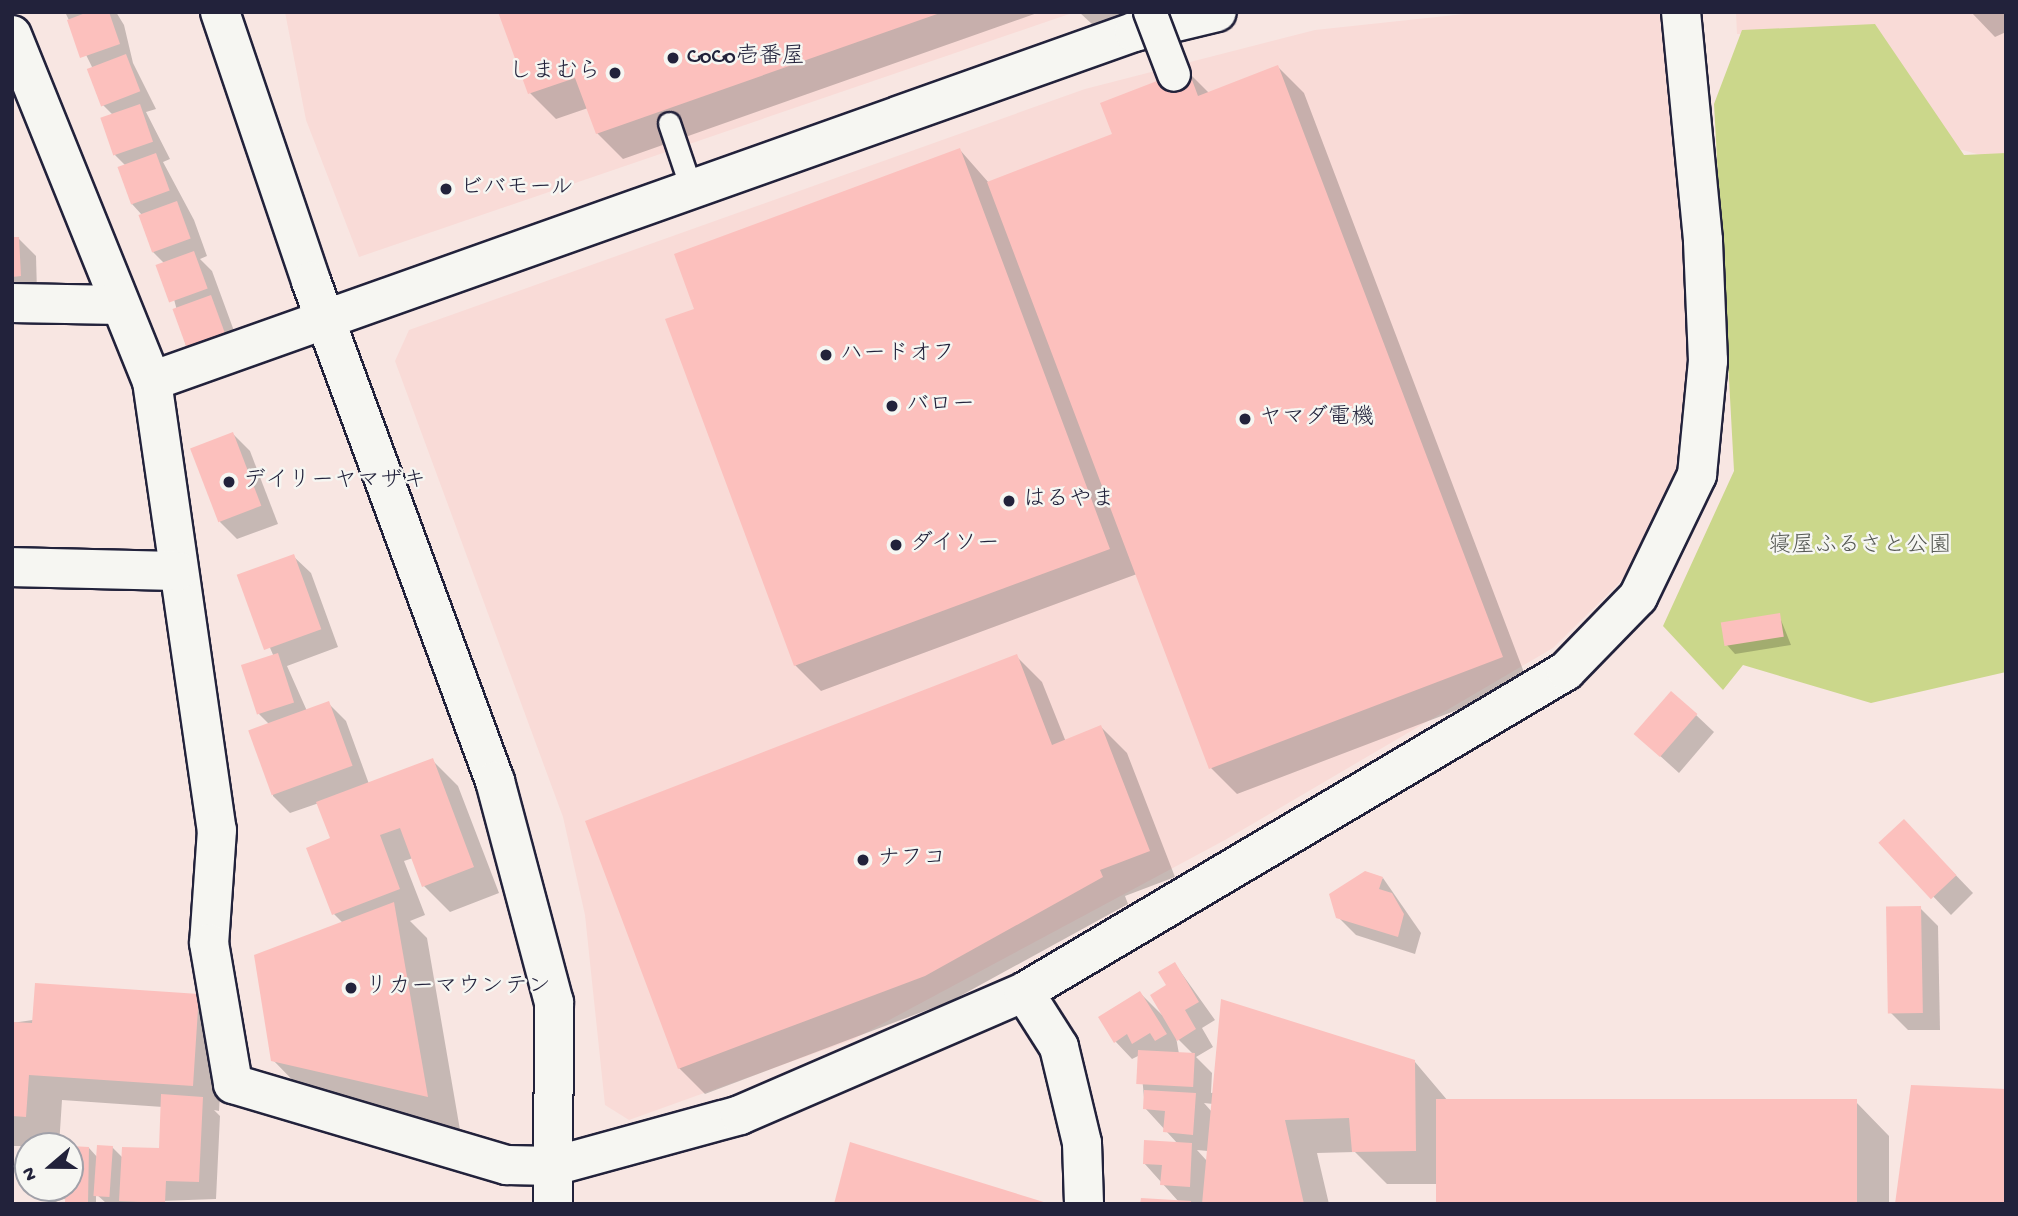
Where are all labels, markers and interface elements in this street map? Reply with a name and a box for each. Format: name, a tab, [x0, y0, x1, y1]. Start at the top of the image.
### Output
place label: CoCo壱番屋	[687, 44, 805, 72]
marker: CoCo壱番屋	[665, 50, 681, 66]
place label: しまむら	[509, 59, 601, 87]
marker: しまむら	[607, 65, 623, 81]
place label: ビバモール	[460, 175, 575, 203]
marker: ビバモール	[438, 181, 454, 197]
place label: ハードオフ	[840, 341, 955, 369]
marker: ハードオフ	[818, 347, 834, 363]
place label: バロー	[906, 392, 975, 420]
marker: バロー	[884, 398, 900, 414]
place label: ヤマダ電機	[1259, 405, 1374, 433]
marker: ヤマダ電機	[1237, 411, 1253, 427]
place label: デイリーヤマザキ	[243, 468, 427, 496]
marker: デイリーヤマザキ	[221, 474, 237, 490]
place label: はるやま	[1023, 487, 1115, 515]
marker: はるやま	[1001, 493, 1017, 509]
place label: ダイソー	[910, 531, 1002, 559]
park label: 寝屋ふるさと公園	[1768, 533, 1952, 561]
marker: ダイソー	[888, 537, 904, 553]
place label: ナフコ	[877, 846, 946, 874]
marker: ナフコ	[855, 852, 871, 868]
place label: リカーマウンテン	[365, 974, 549, 1002]
marker: リカーマウンテン	[343, 980, 359, 996]
north arrow	[14, 1132, 84, 1202]
text: N	[18, 1164, 44, 1183]

